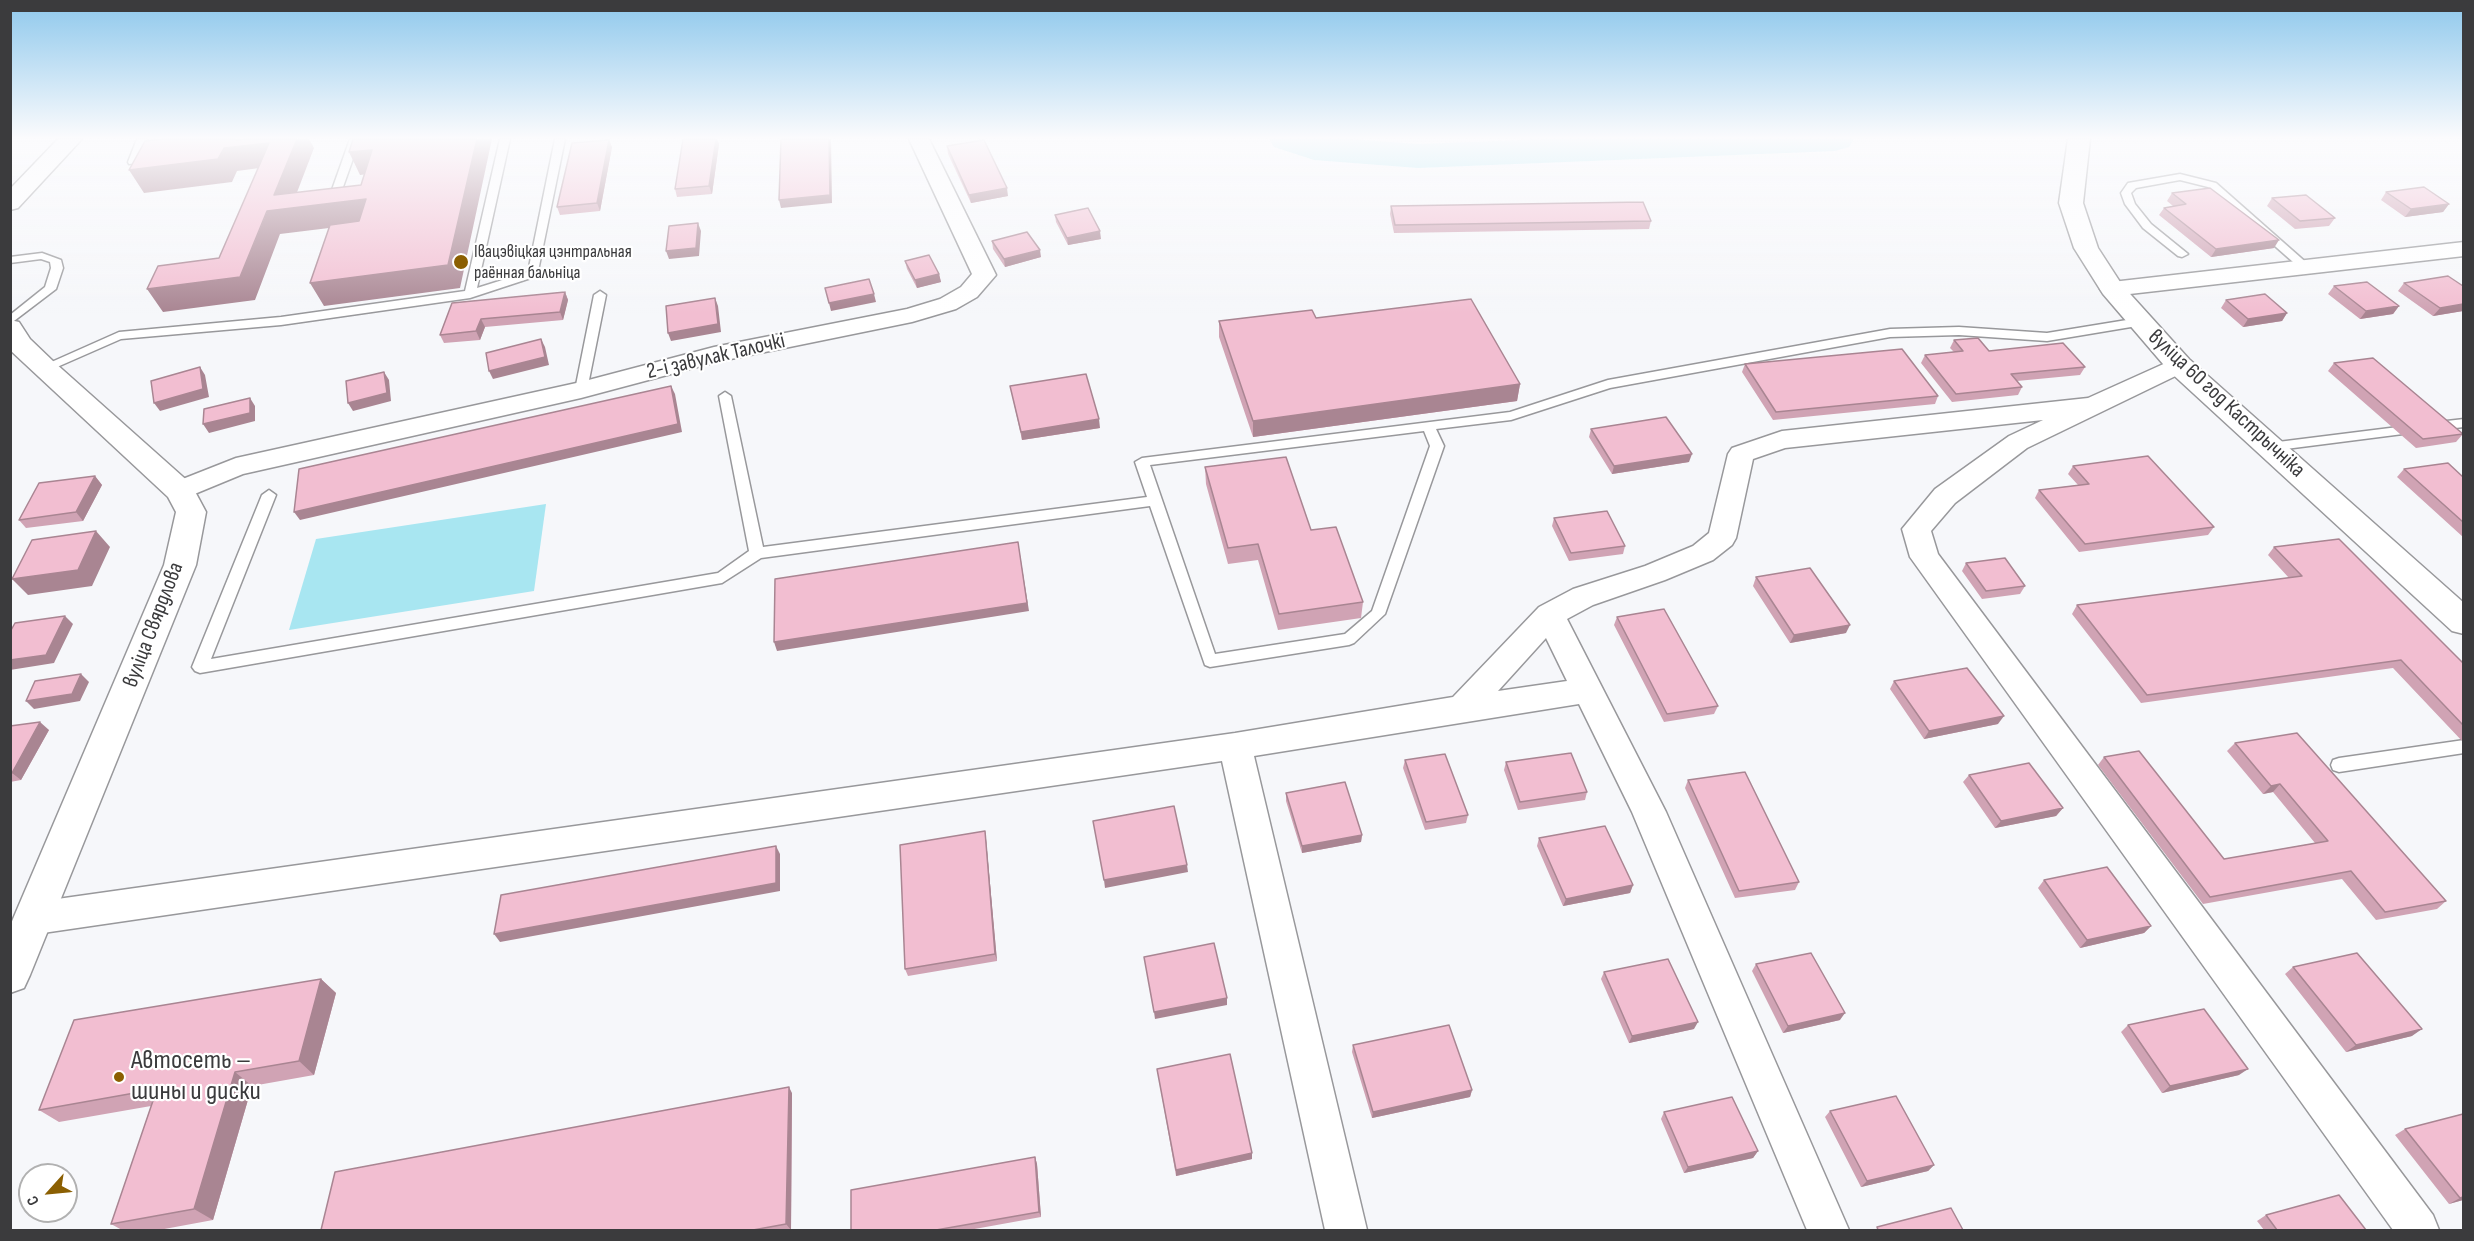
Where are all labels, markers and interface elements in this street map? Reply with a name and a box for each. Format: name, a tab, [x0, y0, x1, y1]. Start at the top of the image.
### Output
place label: Івацэвіцкая цэнтральная раённая бальніца	[474, 241, 632, 284]
marker: Івацэвіцкая цэнтральная раённая бальніца	[452, 253, 470, 271]
street label: вуліца 60 год Кастрычніка	[2142, 324, 2310, 484]
street label: 2-і завулак Талочкі	[644, 328, 788, 386]
street label: вуліца Свярдлова	[118, 559, 190, 691]
place label: Автосеть – шины и диски	[131, 1045, 261, 1108]
marker: Автосеть – шины и диски	[112, 1070, 126, 1084]
north arrow	[18, 1163, 78, 1223]
text: С	[23, 1193, 44, 1208]

